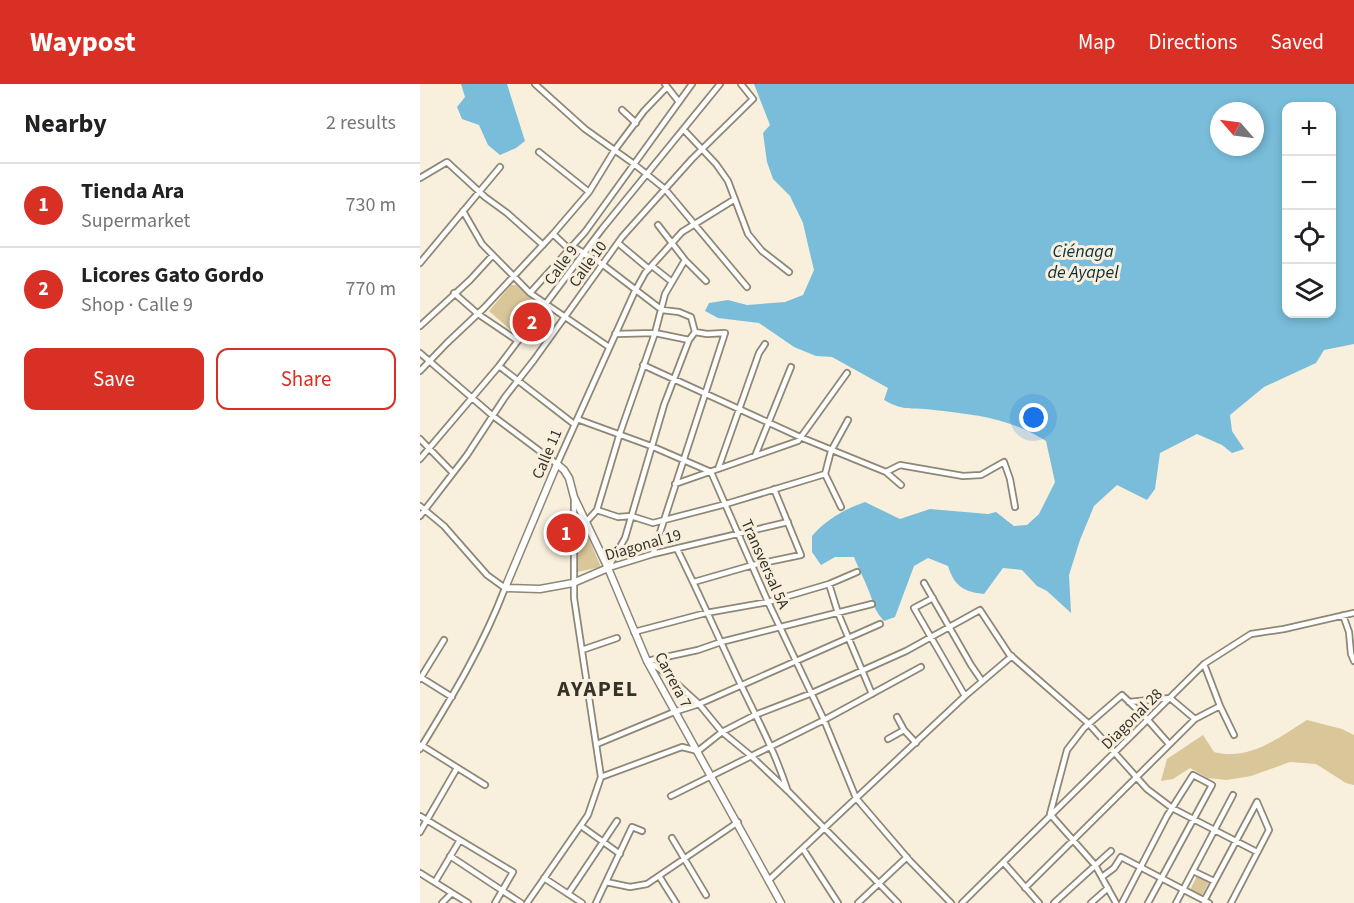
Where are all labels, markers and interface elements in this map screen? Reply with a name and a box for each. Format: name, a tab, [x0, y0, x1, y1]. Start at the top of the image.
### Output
text: Waypost	[30, 22, 136, 62]
text: Map	[1078, 27, 1116, 57]
text: Directions	[1149, 27, 1237, 57]
text: Saved	[1270, 27, 1324, 57]
north arrow	[1210, 102, 1264, 156]
map controls	[1282, 102, 1336, 318]
button: +	[1282, 102, 1336, 156]
text: Nearby	[24, 105, 107, 142]
text: 2 results	[326, 109, 396, 137]
button: −	[1282, 156, 1336, 210]
text: Tienda Ara	[81, 175, 184, 207]
text: 1	[38, 191, 49, 219]
text: 730 m	[346, 191, 396, 219]
text: Supermarket	[81, 207, 190, 235]
button: locate	[1282, 210, 1336, 264]
street label: Calle 10	[564, 236, 612, 292]
water label: Ciénaga de Ayapel	[1047, 239, 1119, 285]
street label: Calle 9	[539, 241, 583, 289]
text: Licores Gato Gordo	[81, 259, 264, 291]
button: layers	[1282, 264, 1336, 318]
text: 2	[38, 275, 49, 303]
text: 770 m	[346, 275, 396, 303]
text: Shop · Calle 9	[81, 291, 193, 319]
pin: 2	[512, 300, 552, 344]
button: Save	[24, 348, 204, 410]
button: Share	[216, 348, 396, 410]
your location	[1019, 403, 1048, 432]
street label: Calle 11	[527, 426, 567, 482]
pin: 1	[546, 510, 586, 556]
street label: Transversal 5A	[735, 516, 795, 613]
street label: Diagonal 19	[602, 524, 684, 566]
street label: Carrera 7	[649, 648, 697, 712]
district label: AYAPEL	[556, 673, 639, 705]
street label: Diagonal 28	[1097, 683, 1168, 754]

